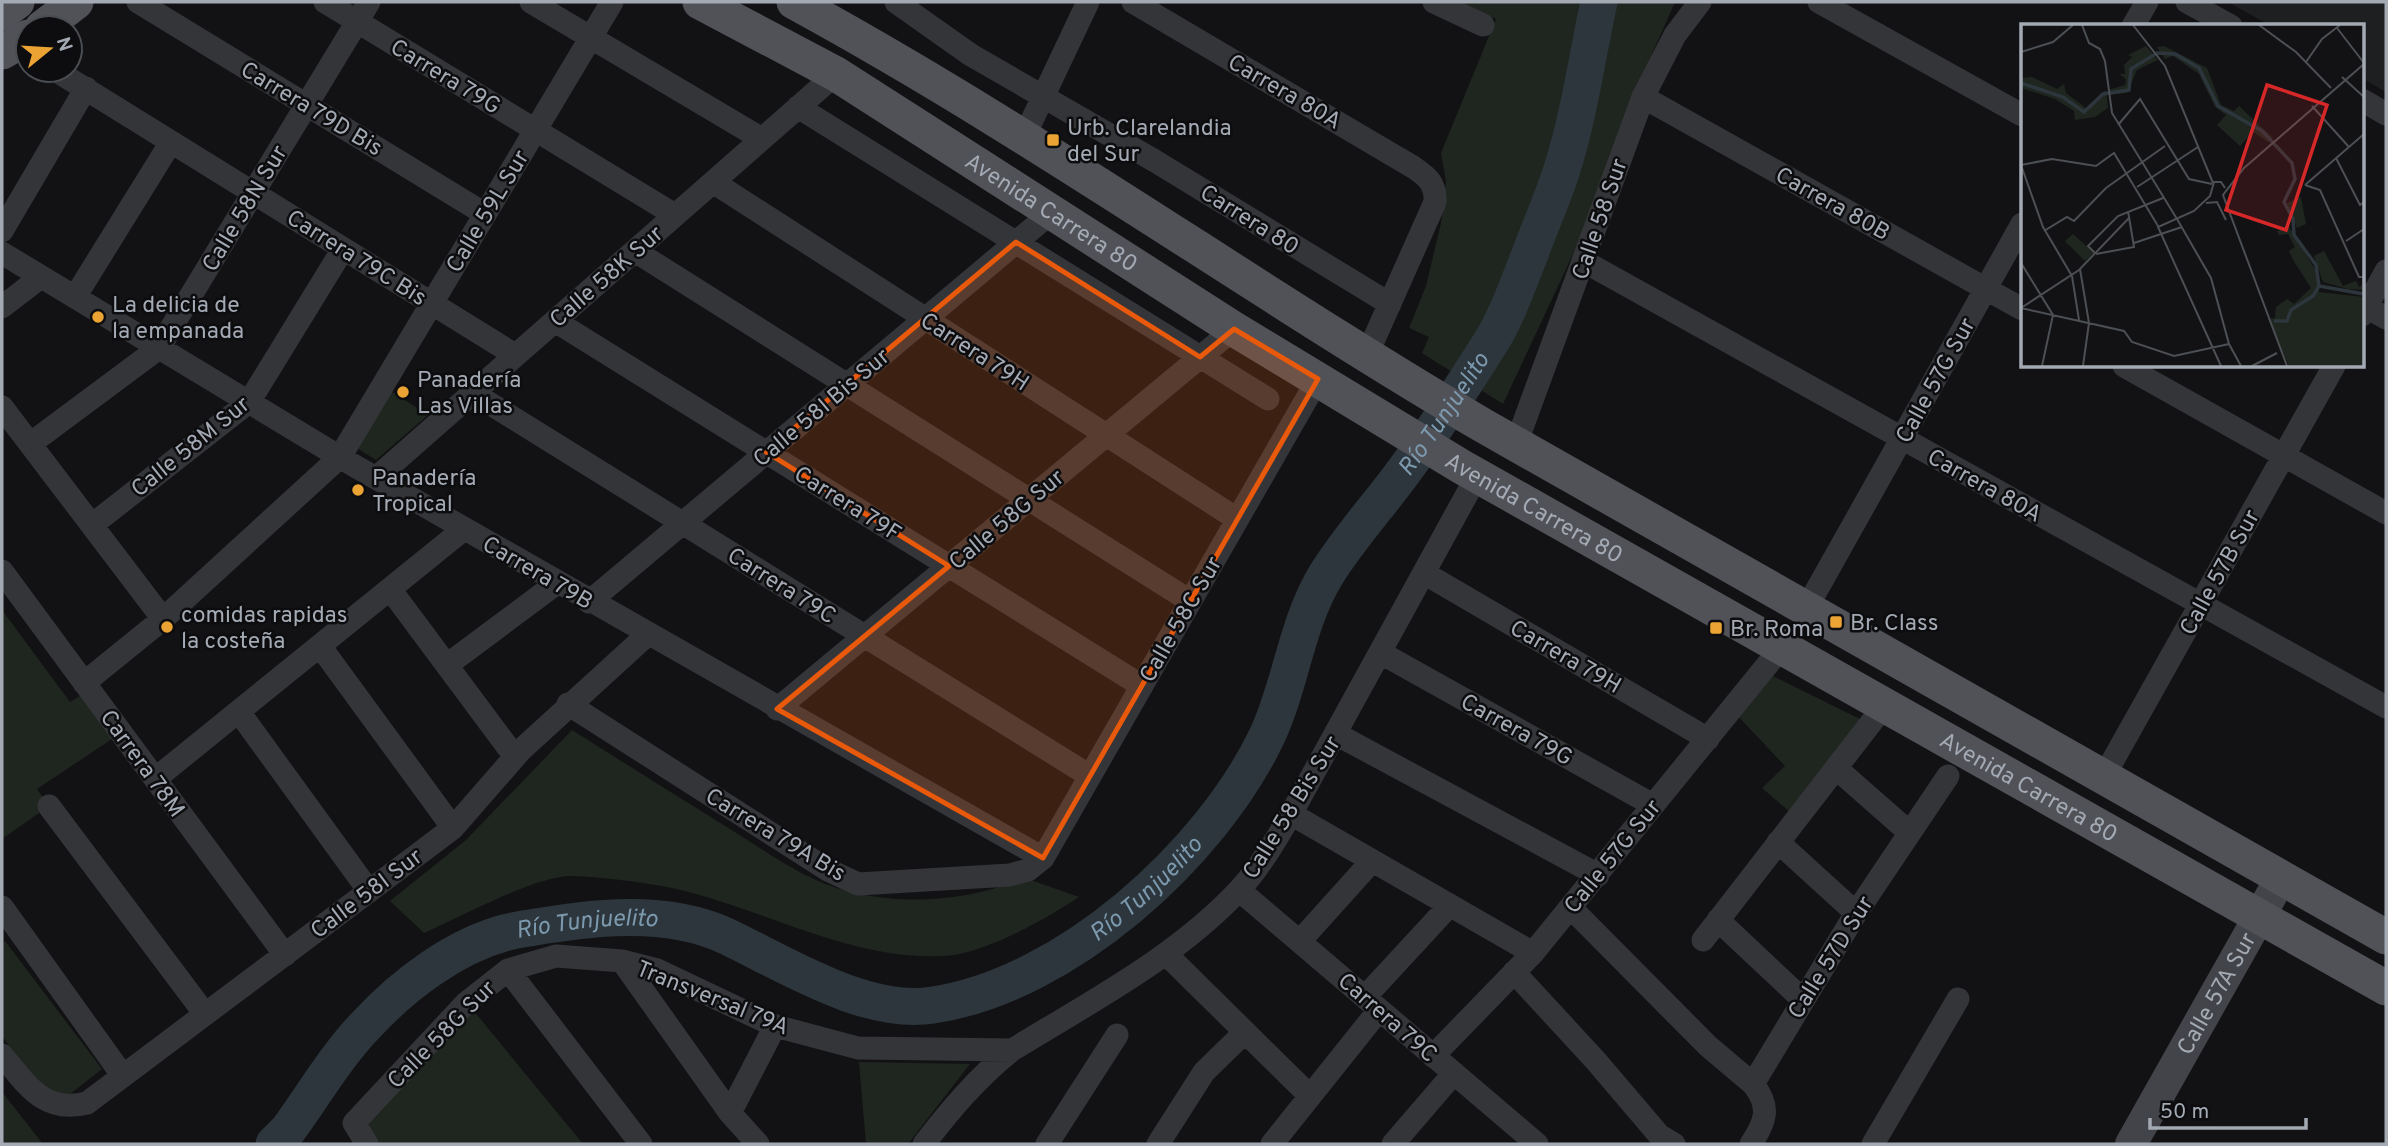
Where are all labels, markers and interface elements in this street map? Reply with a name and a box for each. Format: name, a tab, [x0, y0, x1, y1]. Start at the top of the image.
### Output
north arrow	[14, 14, 84, 84]
inset map	[2021, 24, 2364, 368]
text: N	[50, 34, 77, 55]
street label: Carrera 79G	[384, 34, 505, 122]
street label: Carrera 80A	[1222, 49, 1346, 137]
street label: Carrera 79D Bis	[234, 56, 387, 164]
place label: Urb. Clarelandia del Sur	[1067, 115, 1232, 170]
marker: Urb. Clarelandia del Sur	[1045, 132, 1061, 148]
street label: Calle 58N Sur	[197, 141, 295, 278]
street label: Calle 59L Sur	[441, 146, 537, 279]
street label: Avenida Carrera 80	[958, 148, 1142, 280]
street label: Calle 58 Sur	[1567, 155, 1636, 284]
street label: Carrera 80B	[1769, 162, 1894, 249]
street label: Carrera 80	[1194, 179, 1304, 263]
street label: Carrera 79C Bis	[280, 204, 431, 314]
street label: Calle 58K Sur	[545, 221, 671, 335]
place label: La delicia de la empanada	[112, 292, 244, 347]
street label: Carrera 79H	[914, 307, 1034, 399]
marker: La delicia de la empanada	[90, 309, 106, 325]
street label: Calle 57G Sur	[1891, 313, 1984, 449]
street label: Calle 58I Bis Sur	[748, 343, 897, 475]
water label: Río Tunjuelito	[1392, 347, 1497, 483]
place label: Panadería Las Villas	[417, 367, 521, 422]
marker: Panadería Las Villas	[395, 384, 411, 400]
street label: Calle 58M Sur	[126, 391, 257, 505]
street label: Carrera 80A	[1921, 444, 2046, 531]
street label: Avenida Carrera 80	[1439, 448, 1627, 572]
street label: Carrera 79F	[788, 461, 906, 549]
street label: Calle 58G Sur	[944, 464, 1071, 578]
place label: Panadería Tropical	[372, 465, 476, 520]
marker: Panadería Tropical	[350, 482, 366, 498]
street label: Calle 57B Sur	[2175, 505, 2268, 641]
street label: Carrera 79B	[476, 531, 597, 617]
street label: Carrera 79C	[721, 542, 840, 632]
street label: Calle 58C Sur	[1134, 552, 1230, 689]
place label: comidas rapidas la costeña	[181, 602, 347, 657]
place label: Br. Class	[1850, 610, 1939, 639]
marker: Br. Class	[1828, 614, 1844, 630]
street label: Carrera 79H	[1504, 615, 1626, 702]
place label: Br. Roma	[1730, 616, 1823, 645]
marker: comidas rapidas la costeña	[159, 619, 175, 635]
marker: Br. Roma	[1708, 620, 1724, 636]
street label: Carrera 79G	[1455, 689, 1577, 774]
street label: Carrera 78M	[92, 705, 190, 824]
street label: Avenida Carrera 80	[1934, 727, 2122, 851]
street label: Calle 58 Bis Sur	[1237, 731, 1349, 885]
street label: Carrera 79A Bis	[699, 783, 850, 889]
street label: Calle 57G Sur	[1559, 794, 1669, 921]
water label: Río Tunjuelito	[1084, 831, 1210, 949]
street label: Calle 58I Sur	[306, 843, 429, 947]
street label: Calle 57D Sur	[1783, 891, 1881, 1025]
water label: Río Tunjuelito	[513, 905, 659, 947]
street label: Calle 57A Sur	[2172, 928, 2264, 1061]
street label: Transversal 79A	[631, 955, 793, 1043]
street label: Carrera 79C	[1331, 968, 1442, 1070]
street label: Calle 58G Sur	[382, 975, 503, 1096]
scale bar	[2150, 1086, 2306, 1130]
text: 50 m	[2160, 1099, 2209, 1126]

